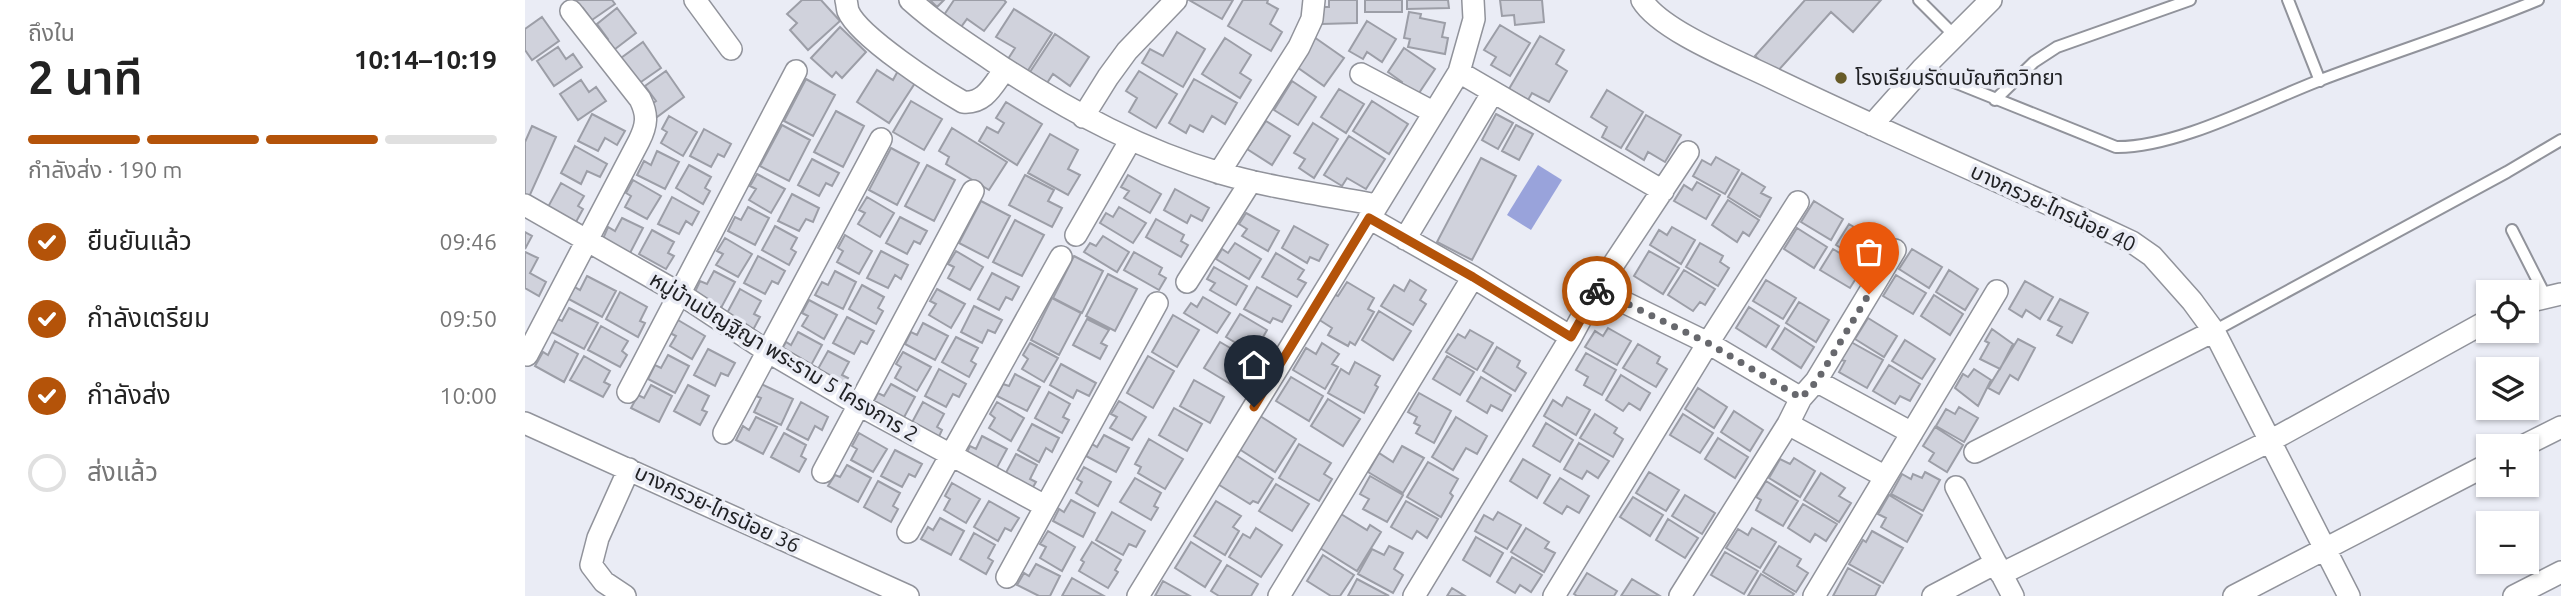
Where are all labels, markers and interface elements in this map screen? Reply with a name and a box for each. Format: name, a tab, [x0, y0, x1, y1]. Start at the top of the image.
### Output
text: ถึงใน	[28, 20, 75, 45]
text: 10:14–10:19	[354, 45, 497, 74]
text: 2 นาที	[28, 51, 143, 103]
place label: โรงเรียนรัตนบัณฑิตวิทยา	[1855, 65, 2063, 89]
marker: โรงเรียนรัตนบัณฑิตวิทยา	[1833, 70, 1849, 86]
text: กำลังส่ง · 190 m	[28, 157, 182, 182]
street label: บางกรวย-ไทรน้อย 40	[1967, 158, 2140, 256]
pin	[1839, 222, 1899, 294]
icon: check	[28, 223, 66, 261]
text: ยืนยันแล้ว	[87, 226, 192, 255]
text: 09:46	[439, 229, 497, 254]
icon: bag	[1850, 233, 1888, 271]
courier	[1562, 256, 1632, 326]
street label: หมู่บ้านปัญฐิญา พระราม 5 โครงการ 2	[645, 266, 923, 448]
icon: bike	[1578, 272, 1616, 310]
map controls	[2476, 280, 2539, 574]
button: locate	[2476, 280, 2539, 343]
icon: check	[28, 300, 66, 338]
text: กำลังเตรียม	[87, 303, 210, 332]
text: 09:50	[439, 306, 497, 331]
pin	[1224, 335, 1284, 407]
icon: home	[1235, 346, 1273, 384]
button: layers	[2476, 357, 2539, 420]
icon: check	[28, 377, 66, 415]
text: กำลังส่ง	[87, 380, 171, 409]
text: 10:00	[439, 383, 497, 408]
button: +	[2476, 434, 2539, 497]
text: ส่งแล้ว	[87, 457, 158, 486]
street label: บางกรวย-ไทรน้อย 36	[631, 459, 804, 557]
button: −	[2476, 511, 2539, 574]

